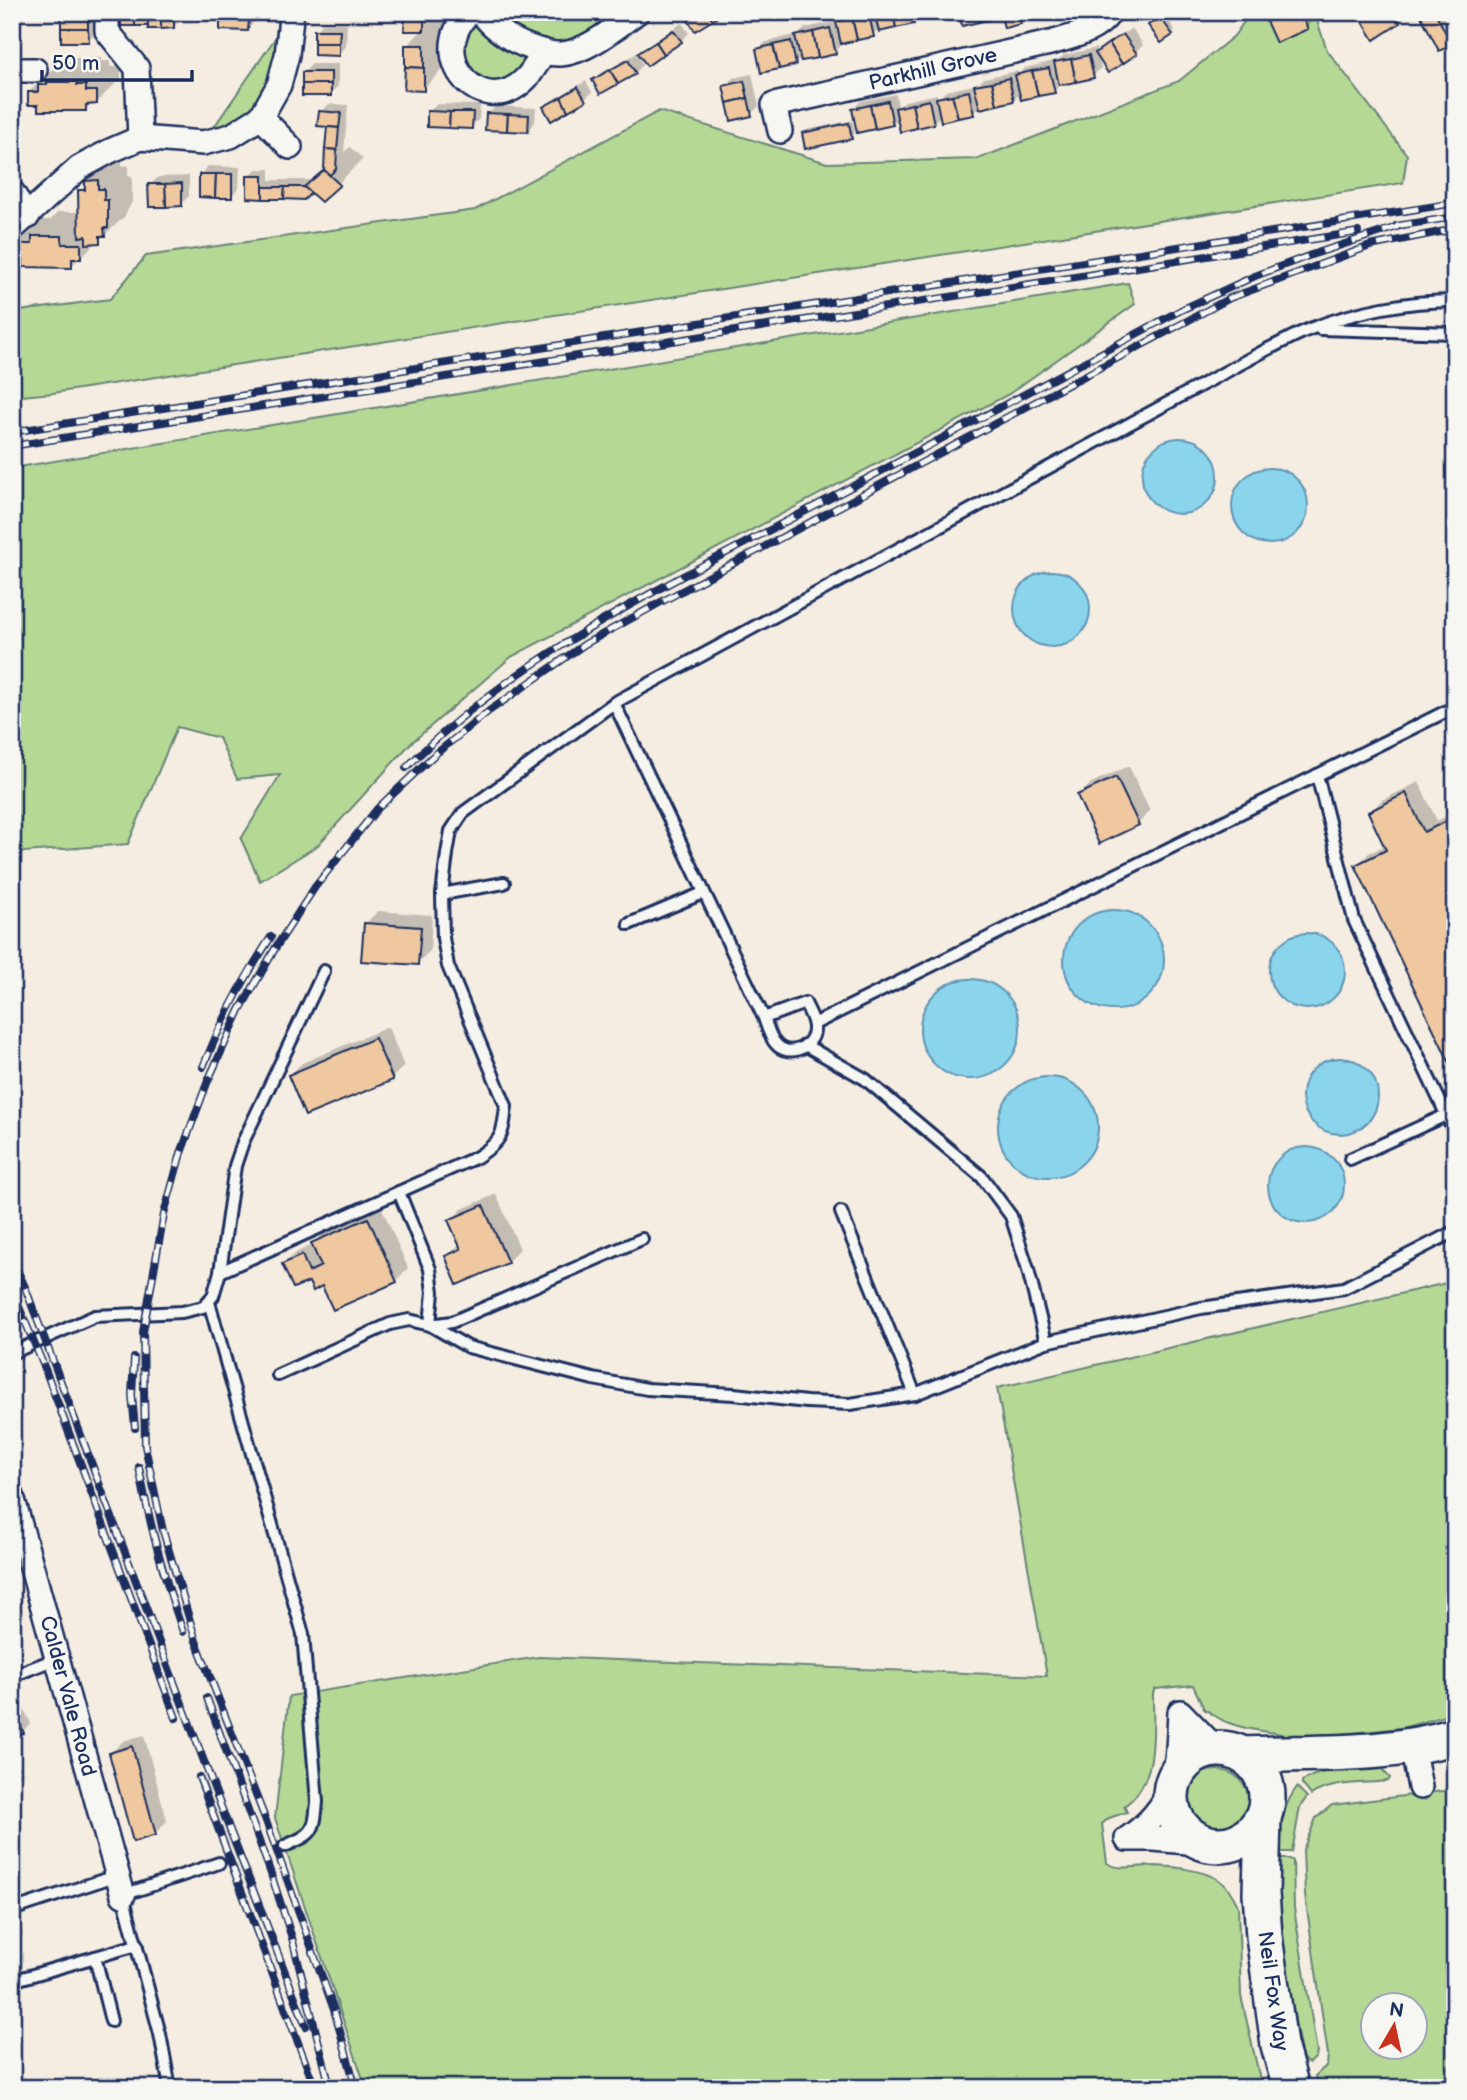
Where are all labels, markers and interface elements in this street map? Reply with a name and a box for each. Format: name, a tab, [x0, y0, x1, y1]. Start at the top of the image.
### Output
scale bar	[42, 38, 192, 82]
street label: Parkhill Grove	[867, 42, 999, 96]
text: 50 m	[52, 51, 99, 76]
street label: Calder Vale Road	[35, 1613, 101, 1779]
street label: Neil Fox Way	[1252, 1930, 1294, 2053]
north arrow	[1358, 1992, 1428, 2062]
text: N	[1388, 1998, 1405, 2023]

